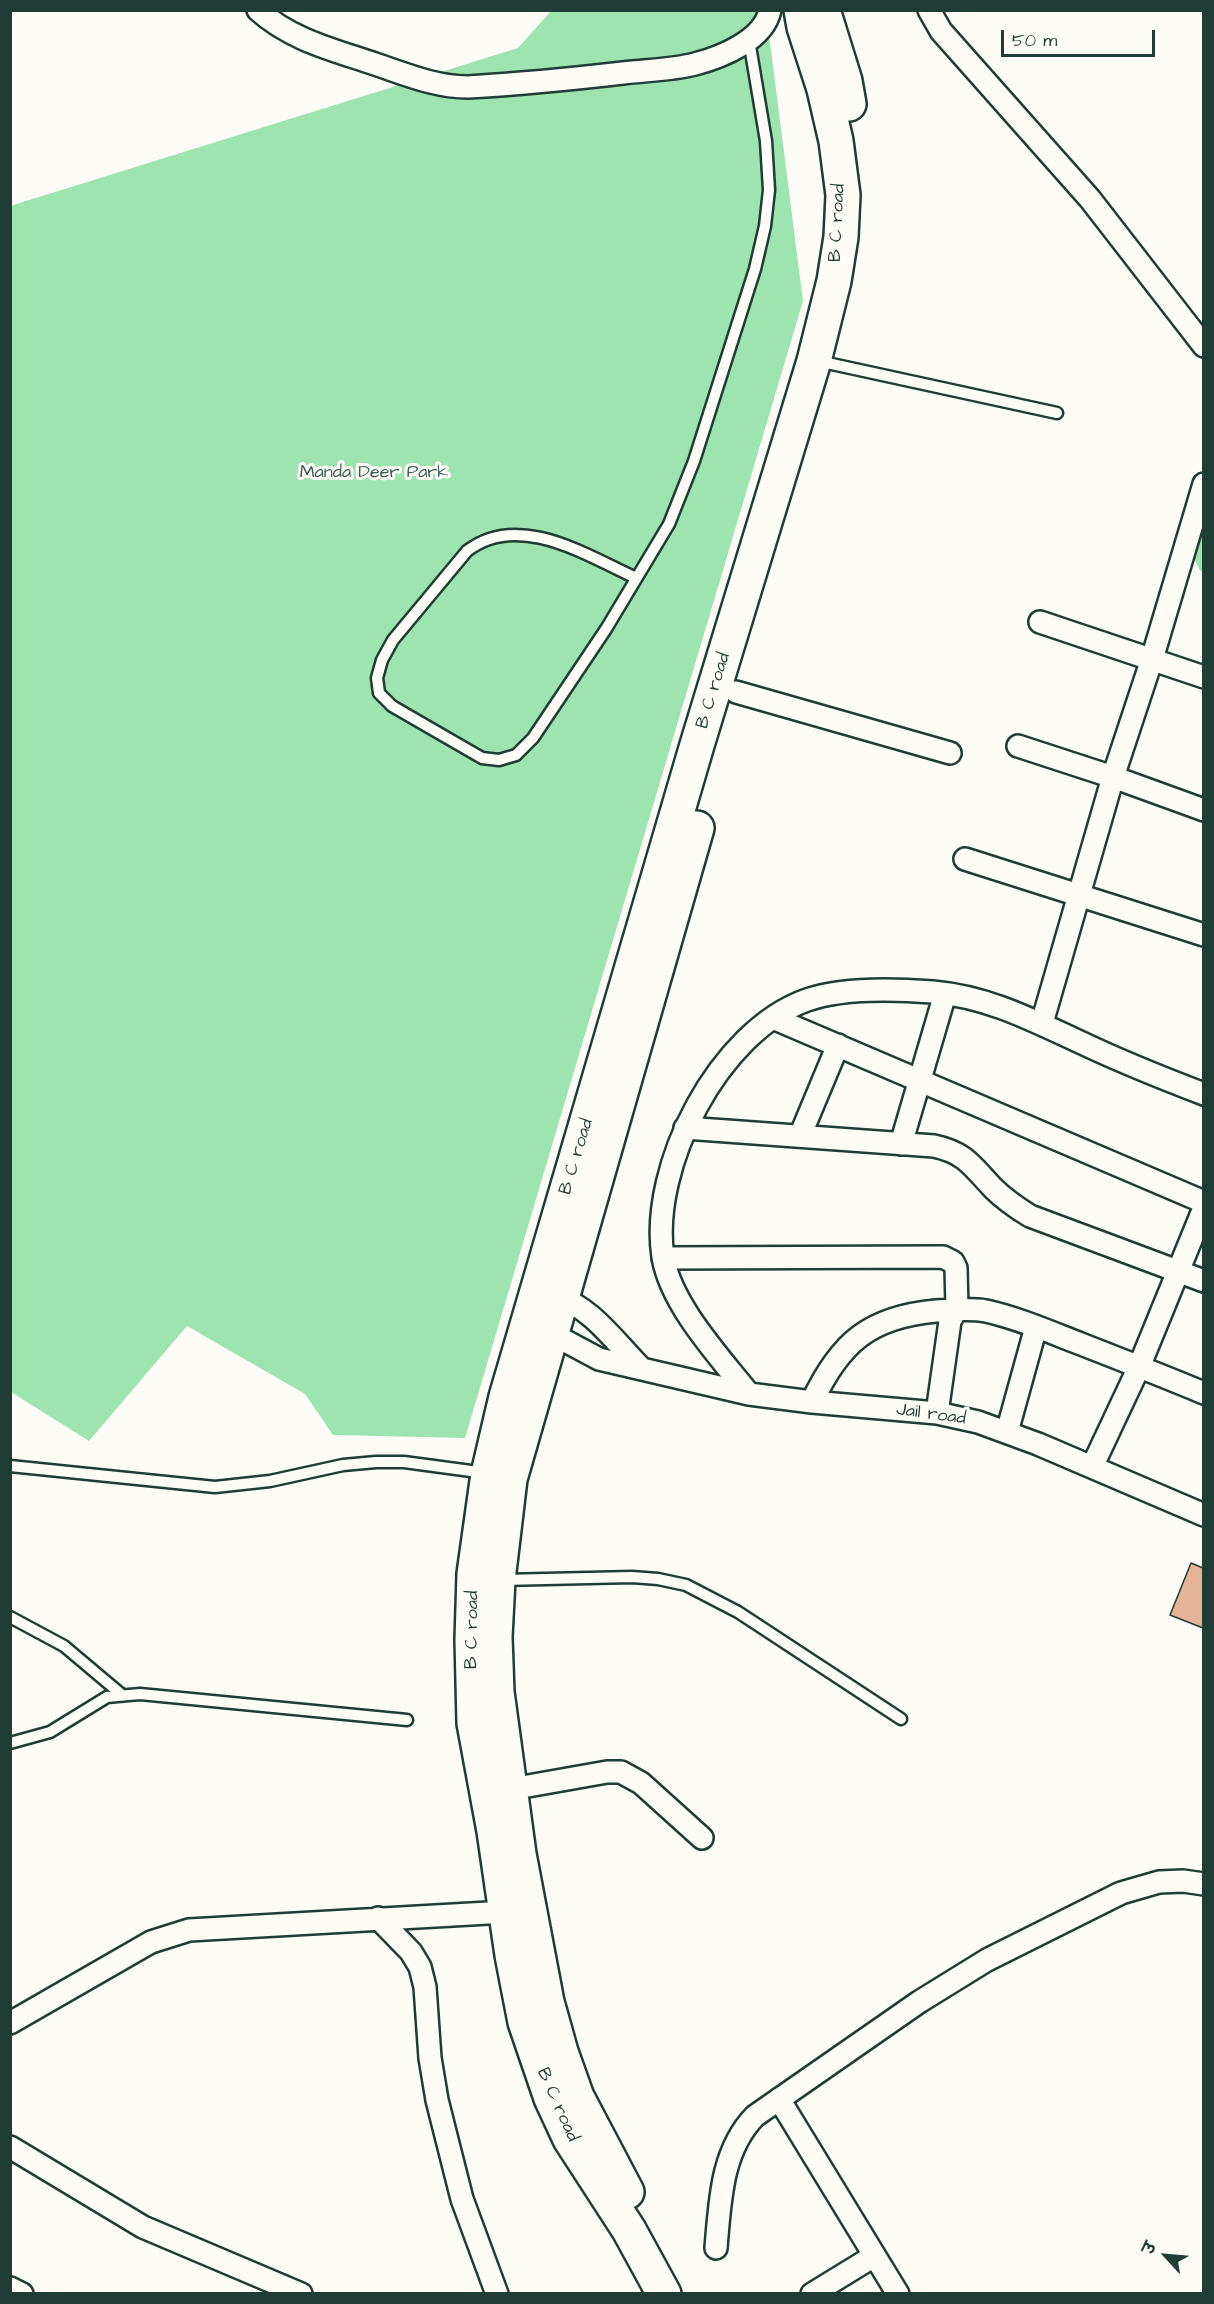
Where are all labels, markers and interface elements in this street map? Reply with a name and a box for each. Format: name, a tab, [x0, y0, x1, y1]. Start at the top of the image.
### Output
scale bar	[1004, 18, 1158, 56]
text: 50 m	[1012, 28, 1057, 53]
street label: B C road	[825, 183, 851, 263]
park label: Manda Deer Park	[300, 462, 448, 484]
street label: B C road	[692, 650, 736, 732]
street label: B C road	[555, 1116, 599, 1198]
street label: Jail road	[895, 1399, 967, 1431]
street label: B C road	[462, 1591, 484, 1669]
street label: B C road	[531, 2065, 583, 2145]
north arrow	[1136, 2226, 1196, 2286]
text: उ	[1138, 2238, 1162, 2258]

